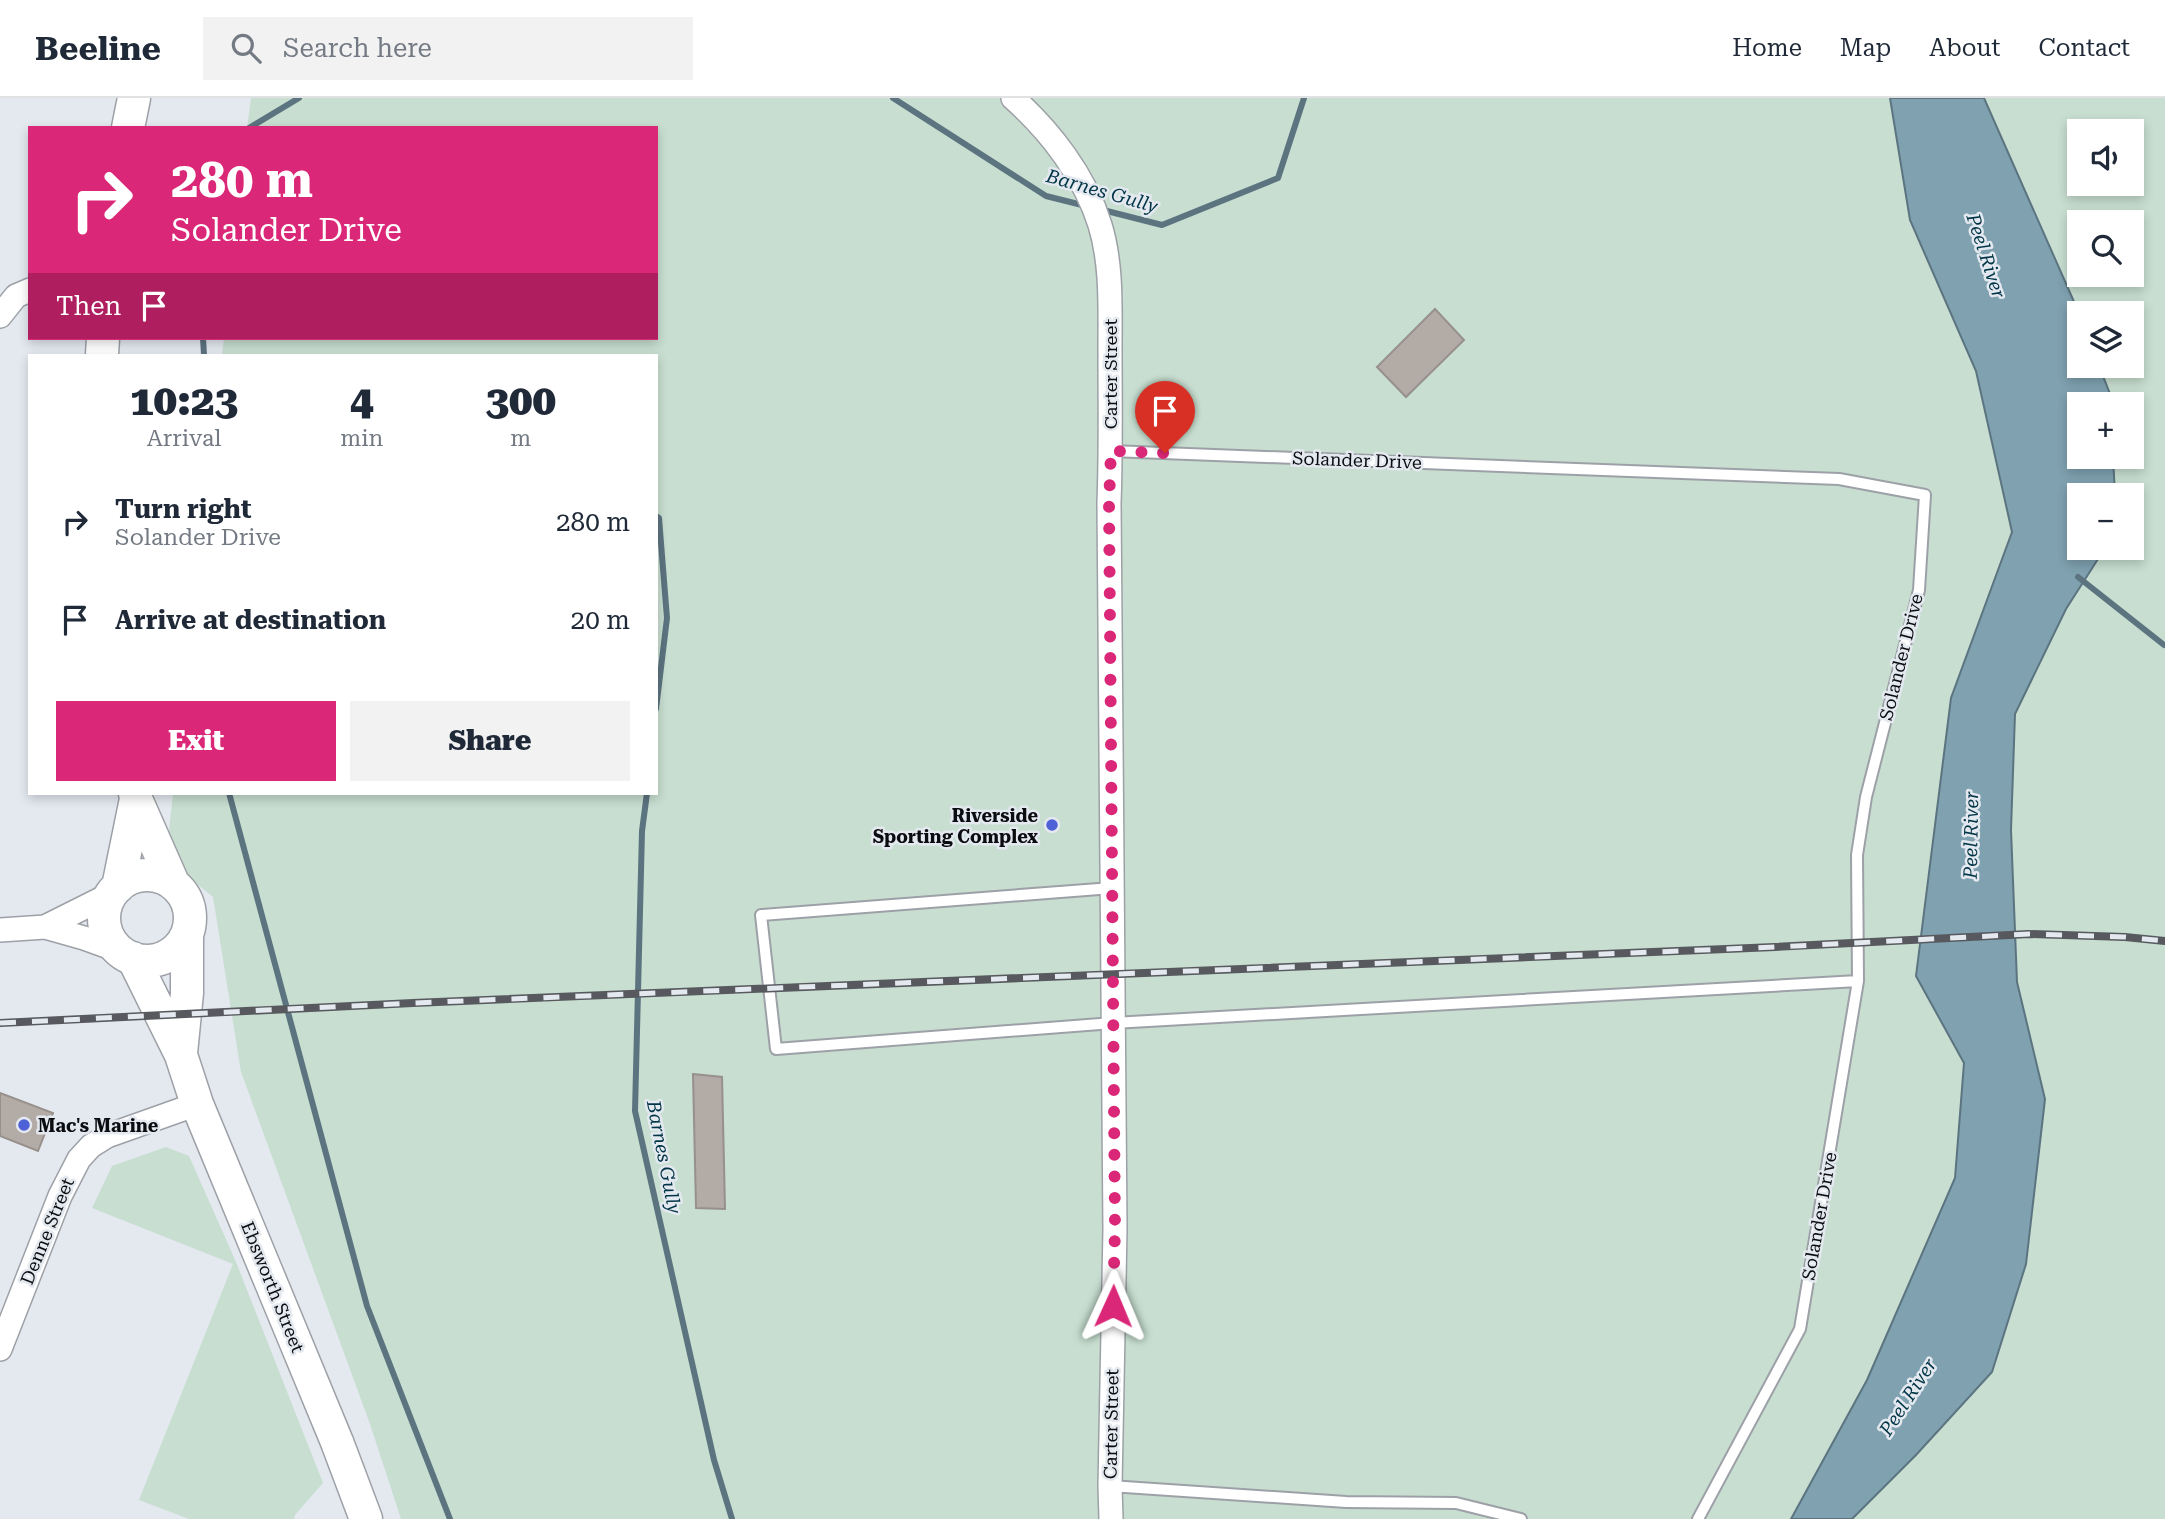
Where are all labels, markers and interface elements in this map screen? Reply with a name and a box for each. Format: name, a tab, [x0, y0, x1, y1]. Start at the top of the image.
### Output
search box	[203, 17, 693, 80]
text: Beeline	[35, 29, 161, 68]
icon: search	[227, 29, 265, 67]
text: Search here	[283, 33, 432, 63]
text: Home	[1732, 34, 1802, 62]
text: Map	[1840, 34, 1891, 62]
text: About	[1929, 34, 2000, 62]
text: Contact	[2038, 34, 2130, 62]
map controls	[2067, 119, 2144, 560]
button: sound	[2067, 119, 2144, 196]
text: 280 m	[171, 152, 313, 209]
icon: right	[56, 154, 147, 245]
water label: Barnes Gully	[1043, 164, 1161, 218]
water label: Peel River	[1961, 210, 2010, 301]
button: search	[2067, 210, 2144, 287]
text: Solander Drive	[171, 211, 402, 249]
icon: arrive	[135, 287, 173, 325]
text: Then	[56, 291, 121, 321]
button: layers	[2067, 301, 2144, 378]
street label: Carter Street	[1100, 319, 1121, 429]
text: 10:23	[130, 376, 238, 425]
text: 4	[350, 376, 374, 425]
text: 300	[485, 376, 556, 425]
pin	[1135, 381, 1195, 453]
icon: arrive	[1146, 392, 1184, 430]
button: +	[2067, 392, 2144, 469]
text: Arrival	[147, 425, 221, 452]
text: min	[340, 425, 383, 452]
text: m	[510, 425, 531, 452]
street label: Solander Drive	[1292, 447, 1422, 473]
button: −	[2067, 483, 2144, 560]
text: Turn right	[115, 494, 251, 524]
icon: right	[56, 503, 94, 541]
text: 280 m	[556, 507, 630, 537]
text: Solander Drive	[115, 524, 281, 551]
street label: Solander Drive	[1875, 591, 1927, 723]
icon: arrive	[56, 601, 94, 639]
text: Arrive at destination	[115, 605, 386, 635]
text: 20 m	[571, 605, 630, 635]
button: Exit	[56, 701, 336, 781]
button: Share	[350, 701, 630, 781]
water label: Peel River	[1959, 791, 1983, 880]
place label: Riverside Sporting Complex	[873, 805, 1038, 847]
marker: Riverside Sporting Complex	[1044, 817, 1060, 833]
water label: Barnes Gully	[642, 1097, 686, 1216]
place label: Mac's Marine	[38, 1115, 159, 1136]
marker: Mac's Marine	[16, 1117, 32, 1133]
street label: Solander Drive	[1797, 1150, 1841, 1282]
street label: Denne Street	[16, 1174, 78, 1287]
street label: Ebsworth Street	[237, 1218, 309, 1356]
position arrow	[1076, 1269, 1150, 1343]
water label: Peel River	[1874, 1354, 1942, 1441]
street label: Carter Street	[1100, 1368, 1122, 1479]

